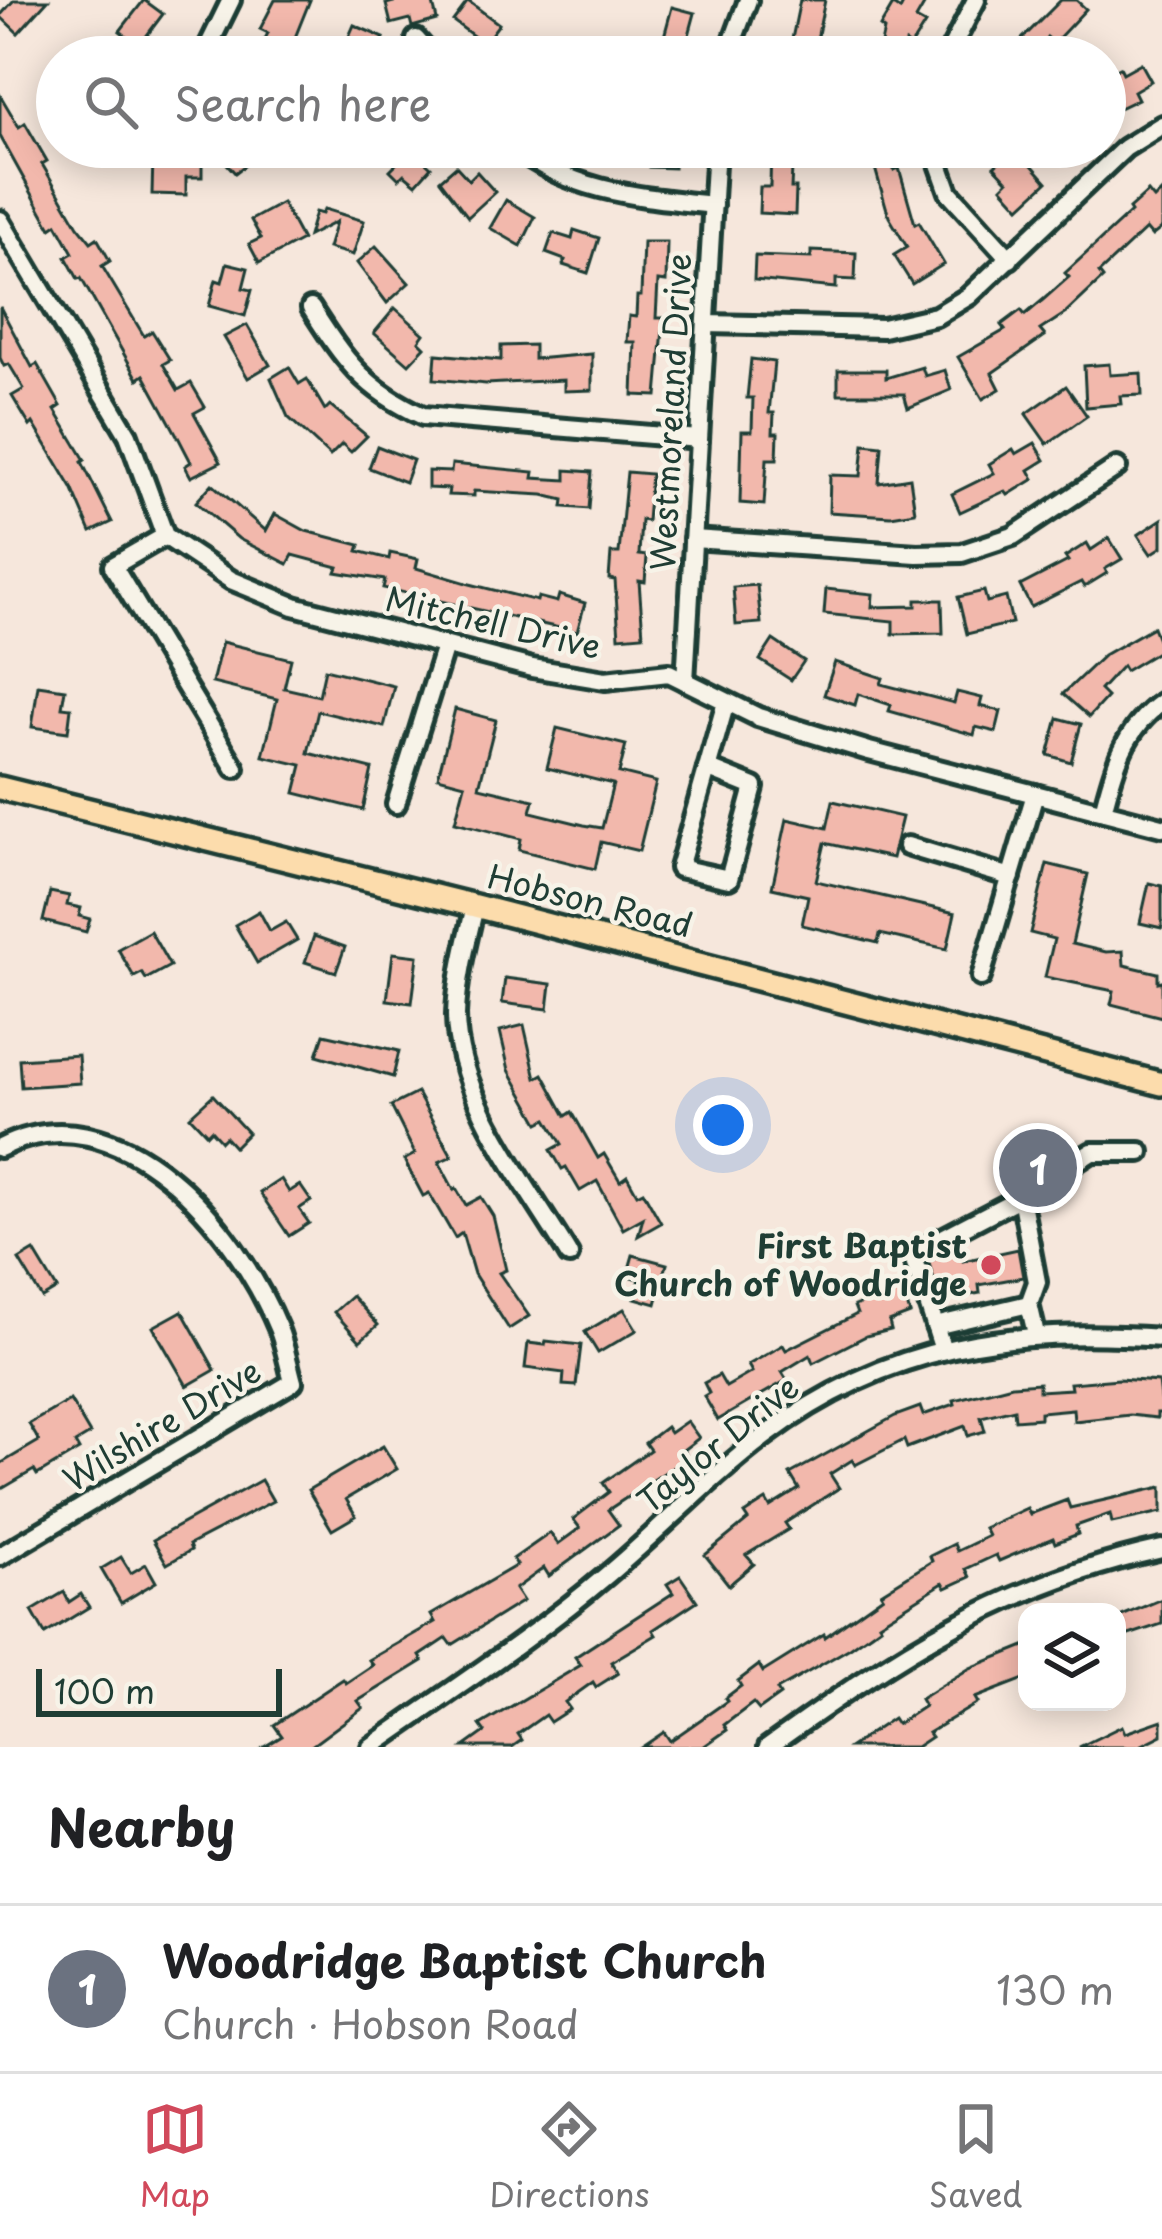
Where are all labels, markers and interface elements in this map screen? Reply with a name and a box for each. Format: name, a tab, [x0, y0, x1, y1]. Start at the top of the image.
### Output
search box	[36, 36, 1126, 168]
text: Search here	[174, 68, 431, 136]
icon: search	[78, 69, 144, 135]
street label: Westmoreland Drive	[636, 252, 702, 572]
street label: Mitchell Drive	[381, 572, 606, 670]
street label: Hobson Road	[483, 849, 698, 949]
your location	[693, 1095, 753, 1155]
pin: 1	[999, 1123, 1077, 1213]
place label: First Baptist Church of Woodridge	[614, 1219, 967, 1307]
marker: First Baptist Church of Woodridge	[978, 1252, 1004, 1278]
street label: Wilshire Drive	[53, 1344, 269, 1502]
street label: Taylor Drive	[625, 1361, 809, 1524]
map controls	[1018, 1603, 1126, 1711]
button: layers	[1018, 1603, 1126, 1711]
scale bar	[36, 1663, 282, 1716]
text: 100 m	[54, 1665, 155, 1715]
text: Nearby	[48, 1787, 235, 1864]
text: Woodridge Baptist Church	[162, 1925, 767, 1993]
text: 1	[78, 1959, 96, 2018]
text: 130 m	[996, 1959, 1114, 2018]
text: Church · Hobson Road	[162, 1993, 579, 2052]
tab: Map	[140, 2096, 210, 2218]
tab: Directions	[489, 2096, 650, 2218]
tab: Saved	[929, 2096, 1022, 2218]

